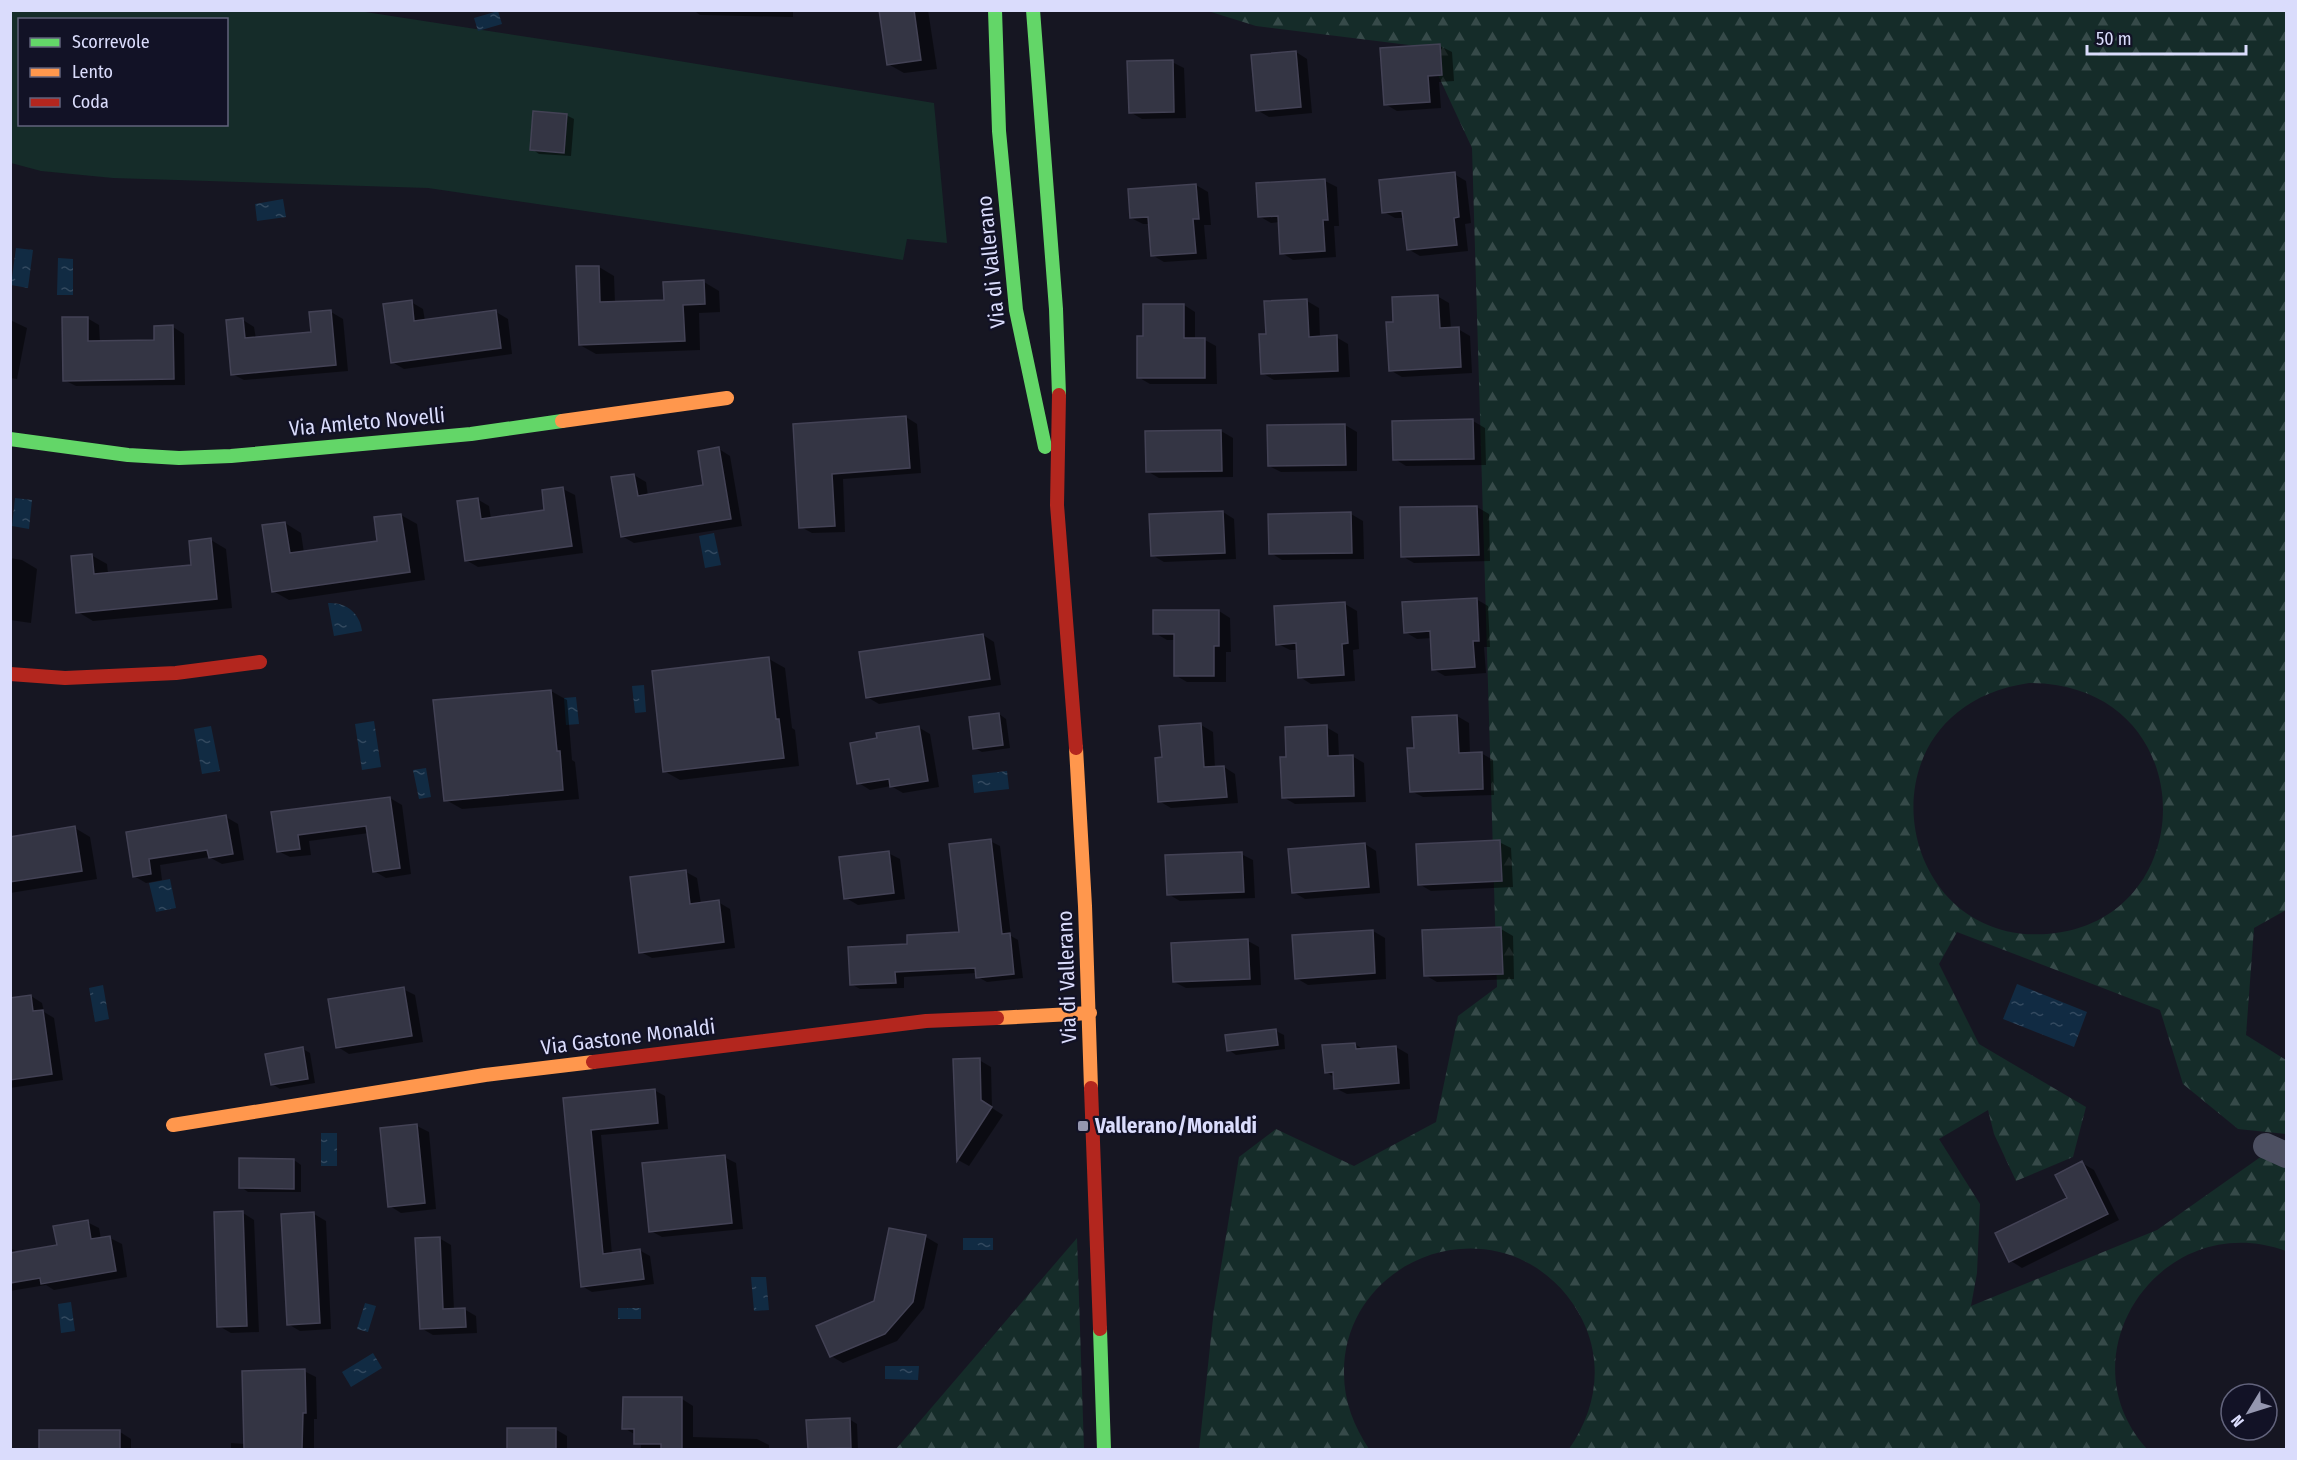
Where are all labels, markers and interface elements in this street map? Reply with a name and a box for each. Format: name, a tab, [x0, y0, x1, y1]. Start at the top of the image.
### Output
legend	[18, 18, 228, 126]
scale bar	[2087, 18, 2246, 56]
text: 50 m	[2096, 28, 2132, 50]
text: Scorrevole	[72, 31, 150, 53]
text: Lento	[72, 61, 113, 83]
text: Coda	[72, 91, 109, 113]
street label: Via di Vallerano	[971, 194, 1011, 330]
street label: Via Amleto Novelli	[288, 402, 446, 442]
street label: Via di Vallerano	[1052, 910, 1082, 1044]
street label: Via Gastone Monaldi	[539, 1013, 717, 1061]
place label: Vallerano/Monaldi	[1094, 1113, 1257, 1139]
marker: Vallerano/Monaldi	[1076, 1119, 1090, 1133]
north arrow	[2219, 1382, 2279, 1442]
text: N	[2227, 1411, 2248, 1431]

